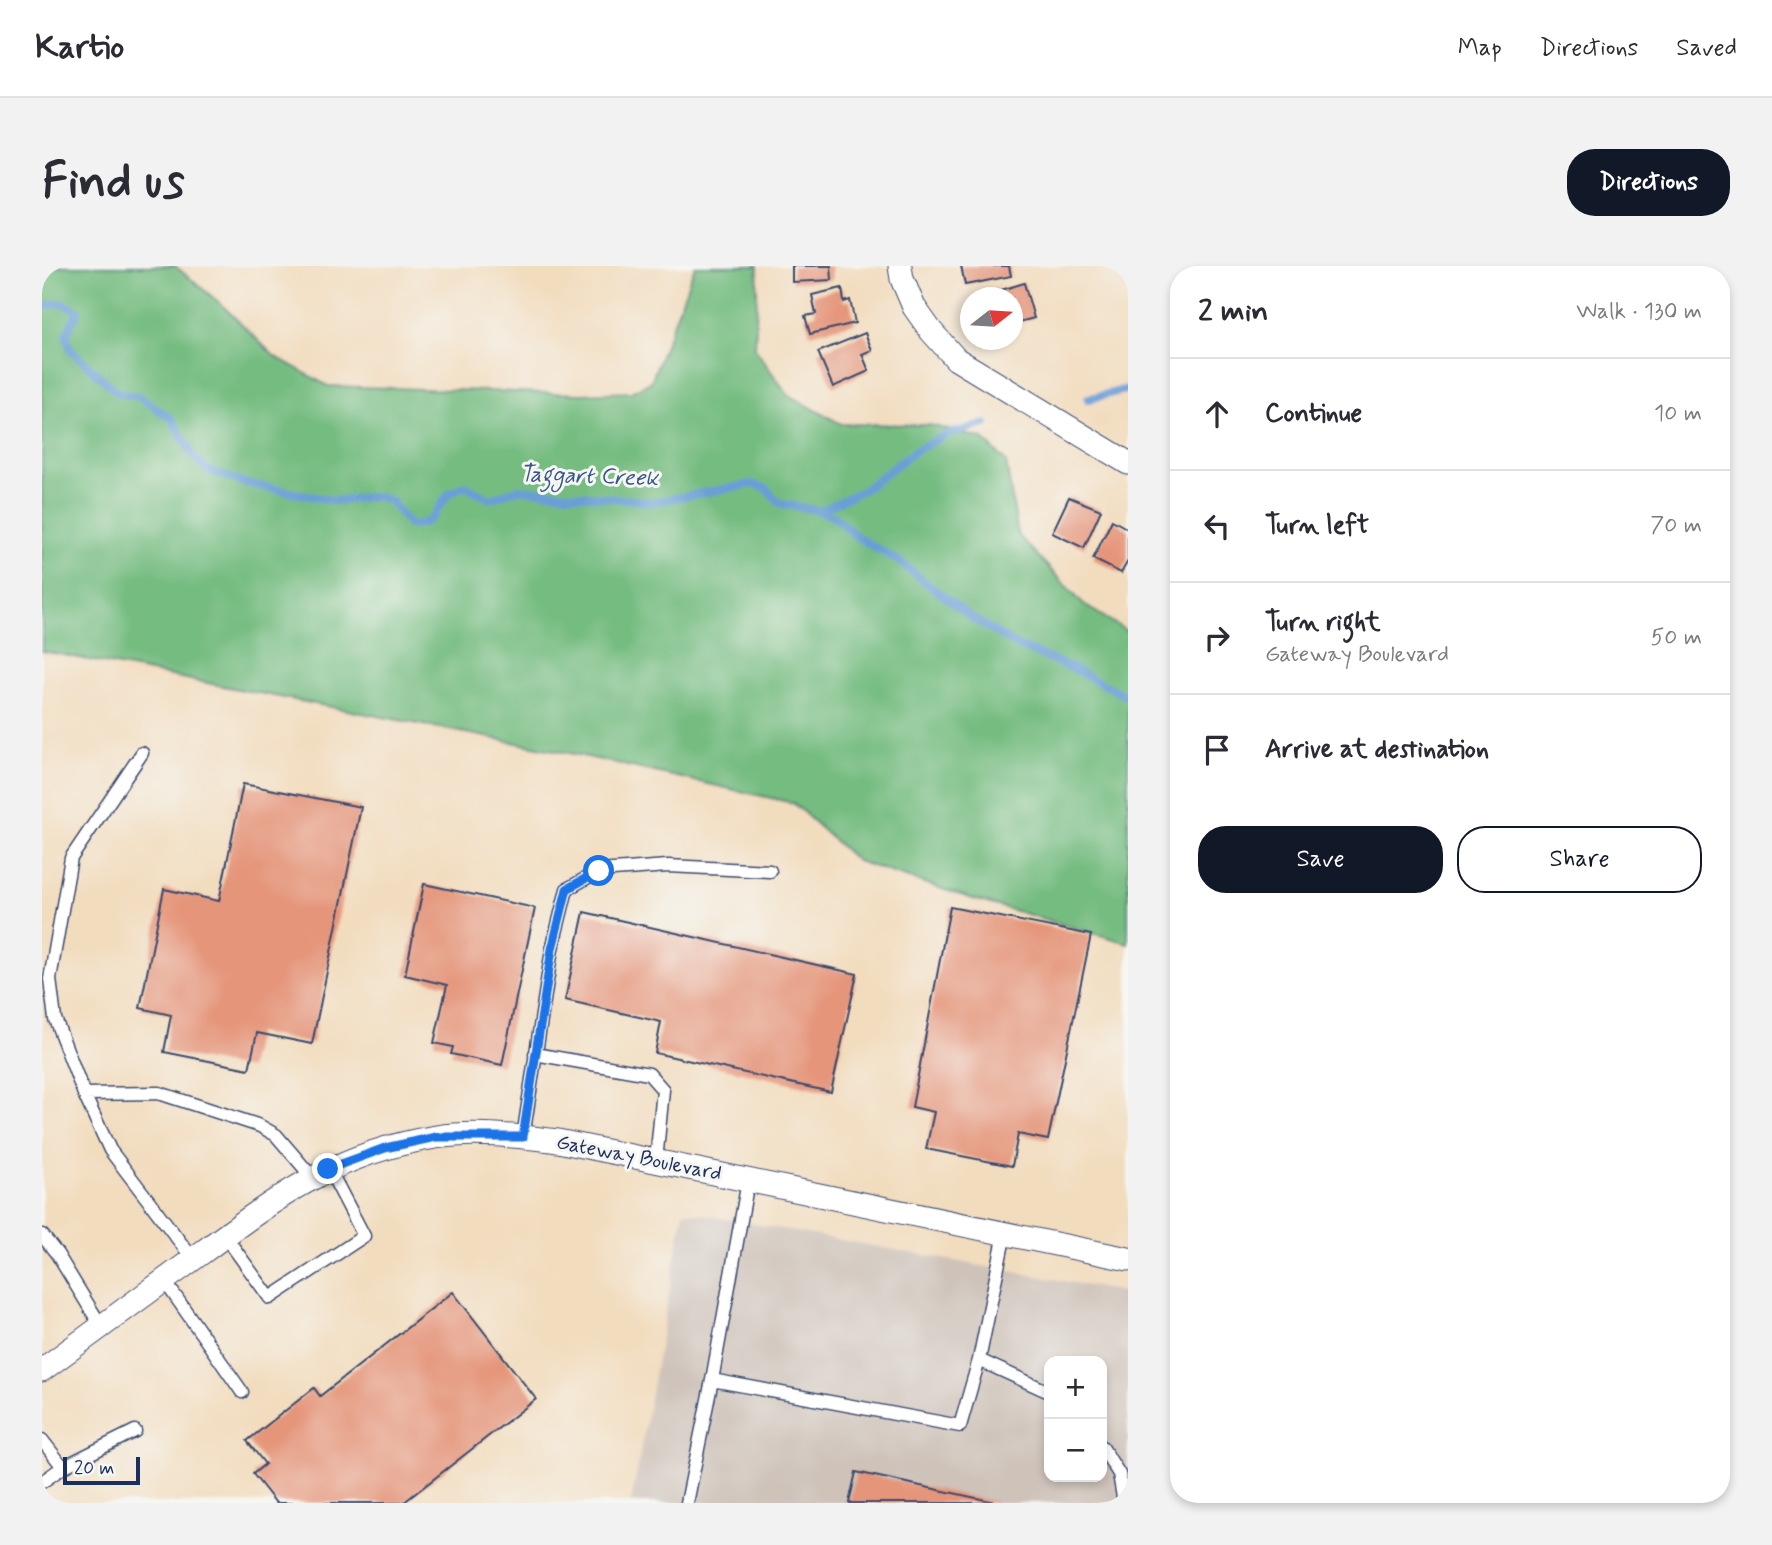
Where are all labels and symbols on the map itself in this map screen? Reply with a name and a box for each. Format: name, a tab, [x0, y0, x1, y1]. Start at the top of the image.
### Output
north arrow	[960, 287, 1023, 350]
water label: Taggart Creek	[519, 460, 660, 496]
route start	[583, 855, 614, 886]
street label: Gateway Boulevard	[554, 1128, 724, 1188]
route end	[312, 1153, 343, 1184]
scale bar	[63, 1454, 140, 1486]

